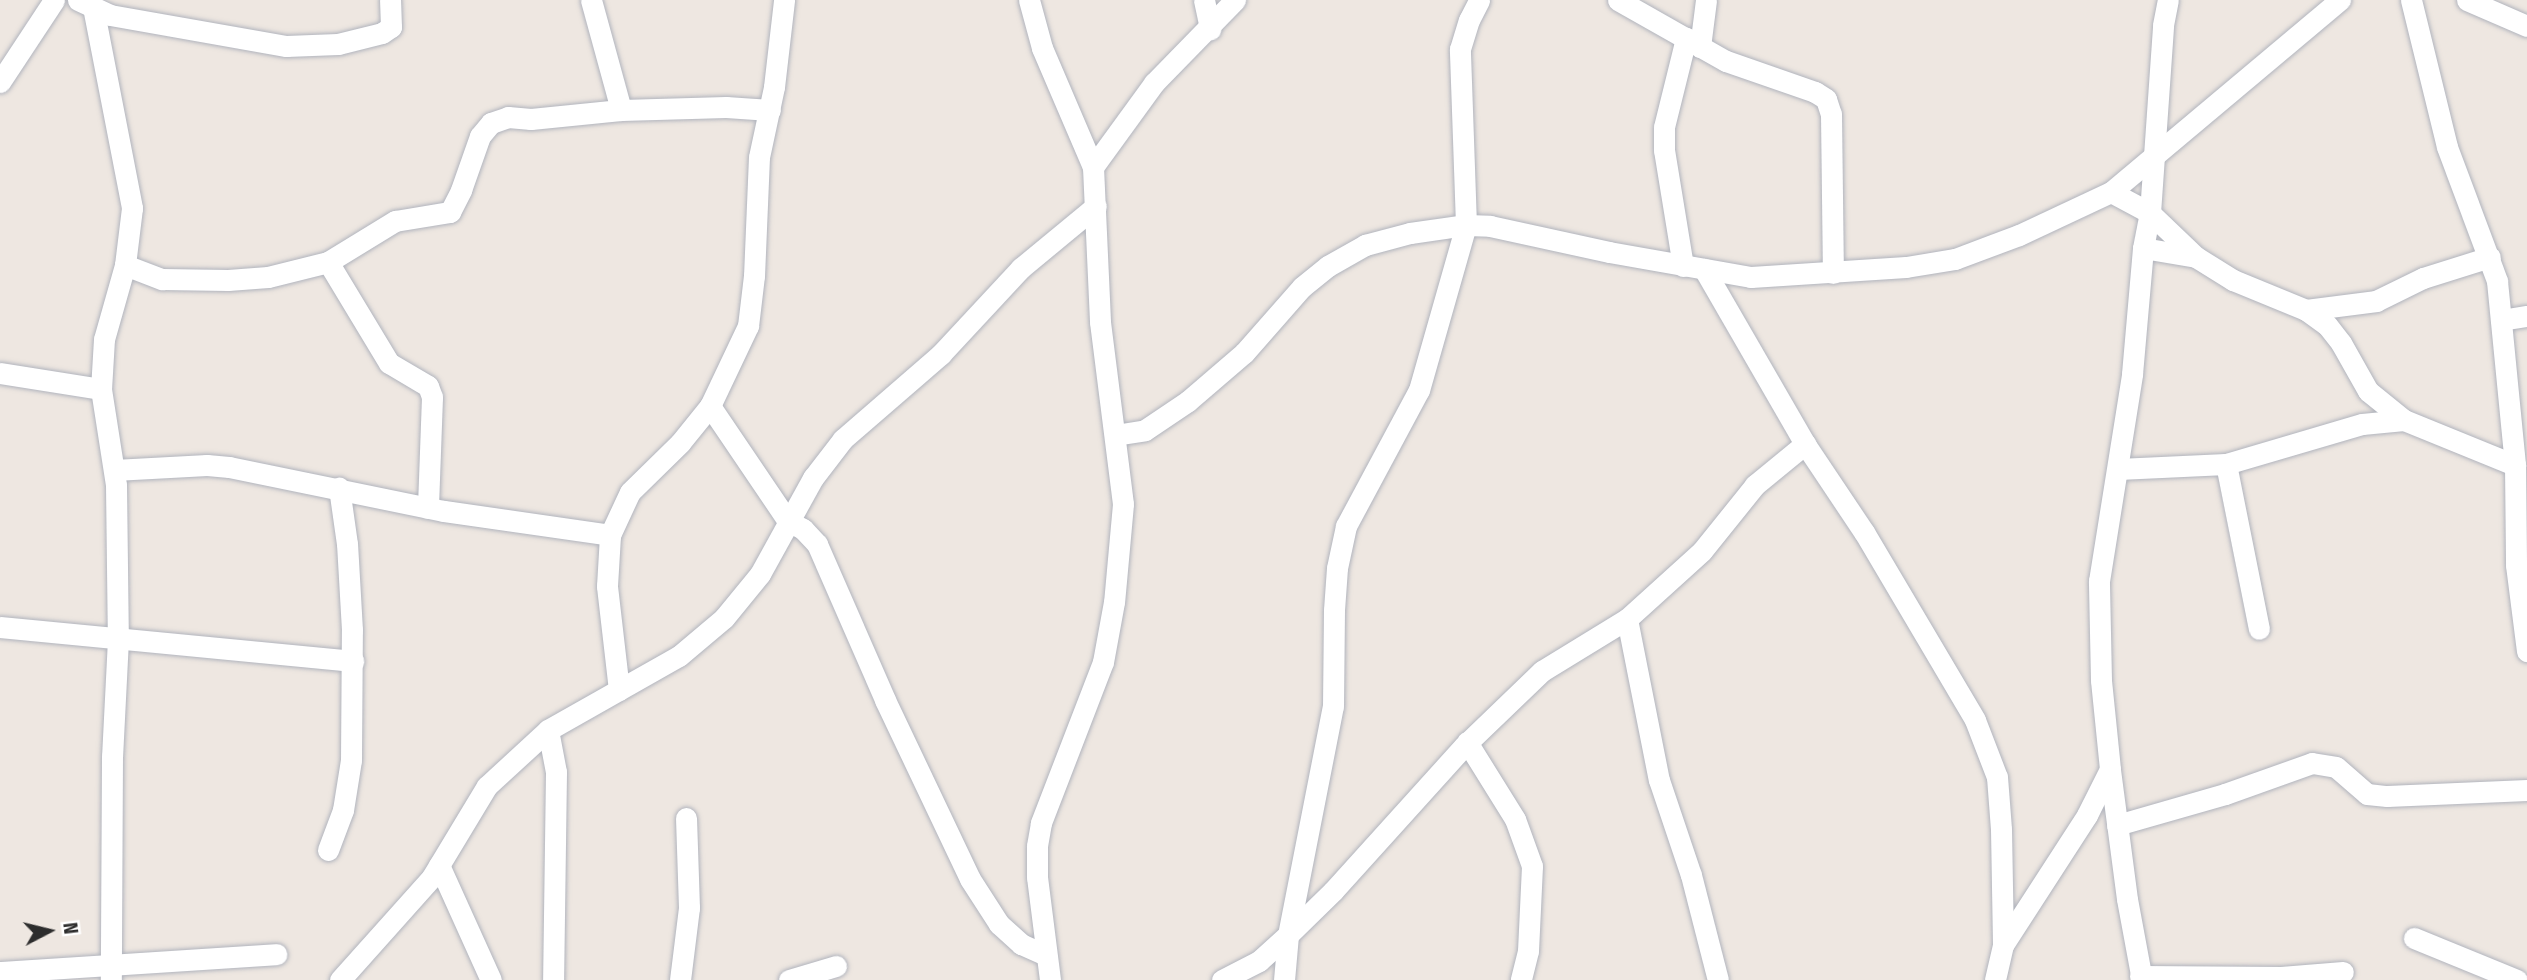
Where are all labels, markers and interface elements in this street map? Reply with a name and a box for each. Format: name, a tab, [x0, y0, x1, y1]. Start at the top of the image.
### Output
north arrow	[14, 896, 84, 966]
text: N	[58, 921, 82, 935]

